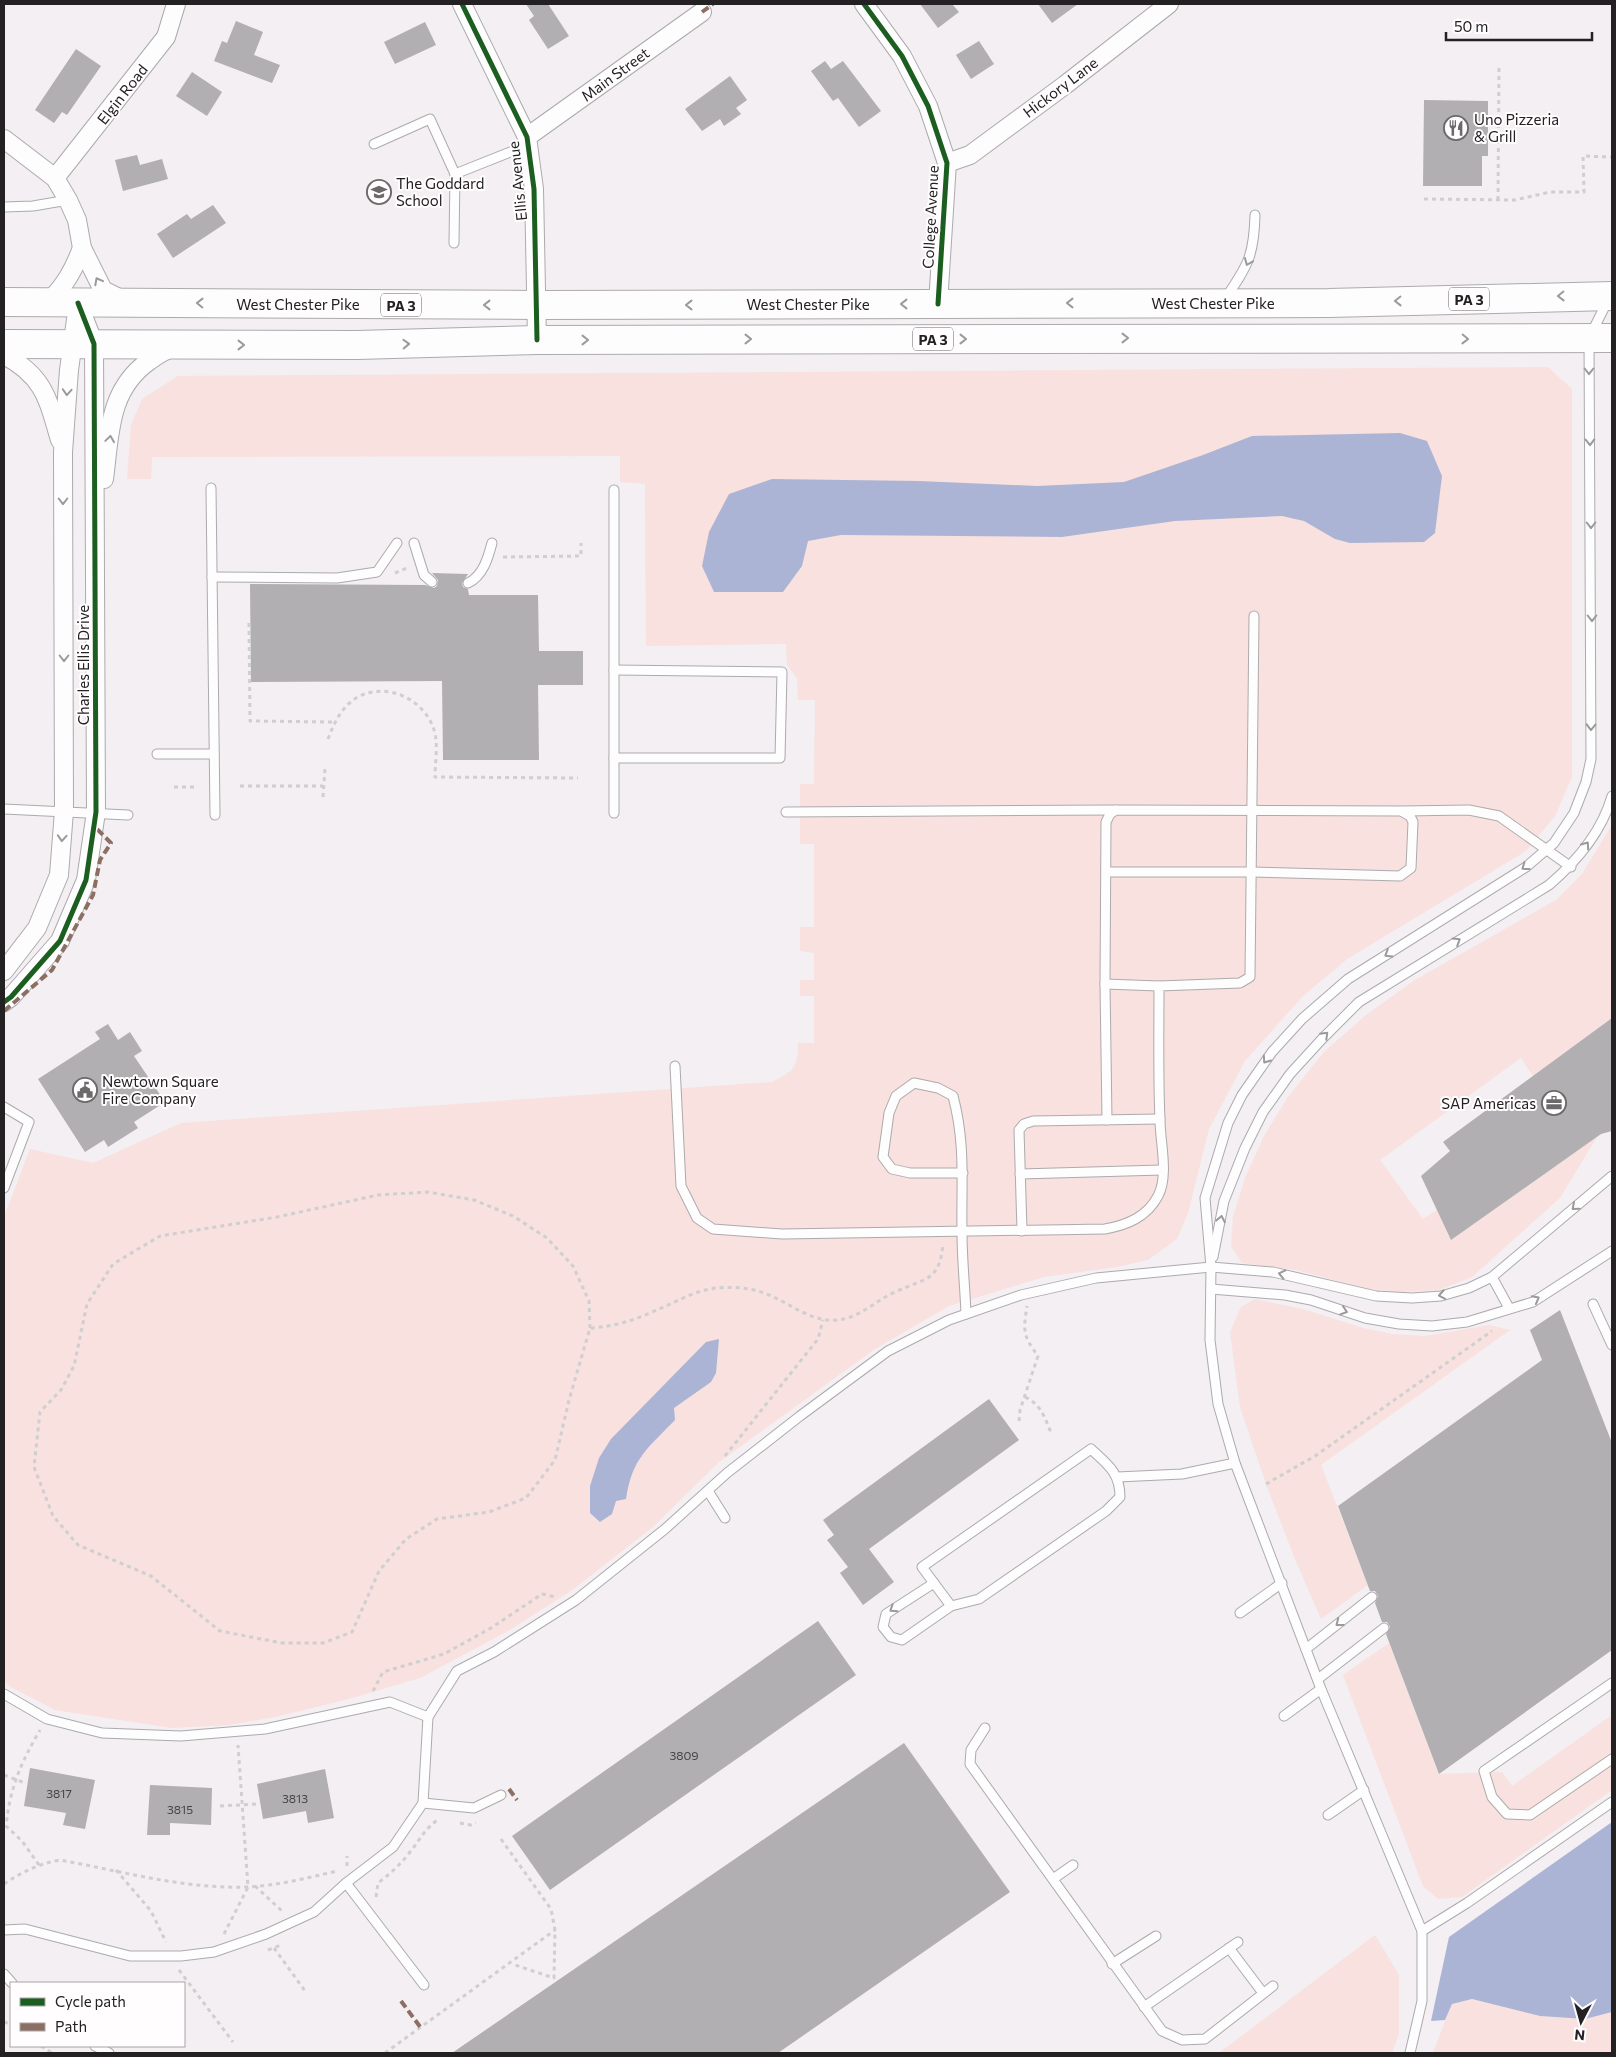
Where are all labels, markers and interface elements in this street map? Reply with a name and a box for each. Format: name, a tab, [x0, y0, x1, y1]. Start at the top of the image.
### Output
scale bar	[1446, 10, 1592, 42]
text: 50 m	[1454, 17, 1488, 35]
street label: Main Street	[577, 43, 653, 105]
street label: Hickory Lane	[1019, 53, 1101, 121]
street label: Elgin Road	[93, 60, 151, 128]
place label: Uno Pizzeria & Grill	[1474, 110, 1559, 145]
restaurant icon: Uno Pizzeria & Grill	[1443, 115, 1469, 141]
street label: Ellis Avenue	[504, 140, 530, 222]
street label: College Avenue	[918, 165, 942, 269]
place label: The Goddard School	[396, 174, 485, 209]
school or university icon: The Goddard School	[366, 179, 392, 205]
one-way arrow	[1244, 257, 1255, 266]
one-way arrow	[94, 277, 104, 286]
road number: PA 3	[1449, 288, 1489, 310]
one-way arrow	[1557, 291, 1564, 301]
road number: PA 3	[381, 294, 421, 316]
street label: West Chester Pike	[1151, 294, 1275, 312]
street label: West Chester Pike	[236, 295, 360, 313]
street label: West Chester Pike	[746, 295, 870, 313]
one-way arrow	[1394, 296, 1402, 306]
one-way arrow	[196, 298, 204, 308]
one-way arrow	[1066, 298, 1074, 308]
one-way arrow	[900, 299, 908, 309]
one-way arrow	[483, 300, 491, 310]
one-way arrow	[685, 300, 692, 310]
road number: PA 3	[913, 328, 953, 350]
one-way arrow	[1122, 333, 1130, 343]
one-way arrow	[744, 334, 752, 345]
one-way arrow	[960, 334, 967, 344]
one-way arrow	[1462, 334, 1469, 344]
one-way arrow	[582, 335, 590, 345]
one-way arrow	[402, 339, 410, 349]
one-way arrow	[238, 340, 245, 350]
one-way arrow	[1584, 368, 1595, 376]
one-way arrow	[62, 389, 73, 397]
one-way arrow	[104, 435, 114, 443]
one-way arrow	[1585, 439, 1595, 447]
one-way arrow	[58, 498, 68, 505]
one-way arrow	[1586, 522, 1596, 529]
street label: Charles Ellis Drive	[74, 605, 92, 725]
one-way arrow	[1587, 614, 1597, 622]
one-way arrow	[59, 655, 69, 663]
one-way arrow	[1586, 724, 1596, 731]
one-way arrow	[57, 835, 68, 843]
one-way arrow	[1580, 841, 1589, 851]
one-way arrow	[1521, 861, 1531, 870]
one-way arrow	[1452, 938, 1461, 948]
one-way arrow	[1384, 947, 1393, 957]
one-way arrow	[1320, 1032, 1329, 1041]
one-way arrow	[1263, 1054, 1272, 1064]
place label: Newtown Square Fire Company	[102, 1072, 219, 1107]
public building icon: Newtown Square Fire Company	[72, 1077, 98, 1103]
office icon: SAP Americas	[1541, 1090, 1567, 1116]
place label: SAP Americas	[1441, 1094, 1536, 1112]
one-way arrow	[1572, 1202, 1581, 1211]
one-way arrow	[1215, 1215, 1225, 1224]
one-way arrow	[1277, 1269, 1286, 1280]
one-way arrow	[1437, 1289, 1446, 1299]
one-way arrow	[1531, 1295, 1540, 1305]
one-way arrow	[1340, 1305, 1348, 1315]
one-way arrow	[889, 1603, 898, 1613]
one-way arrow	[1335, 1617, 1345, 1626]
house number: 3809	[669, 1748, 699, 1762]
house number: 3817	[46, 1786, 72, 1800]
house number: 3813	[282, 1791, 308, 1805]
house number: 3815	[167, 1802, 193, 1816]
legend	[10, 1982, 185, 2047]
text: Cycle path	[55, 1992, 126, 2010]
north arrow	[1556, 1997, 1606, 2047]
text: Path	[55, 2017, 87, 2035]
text: N	[1573, 2026, 1586, 2044]

